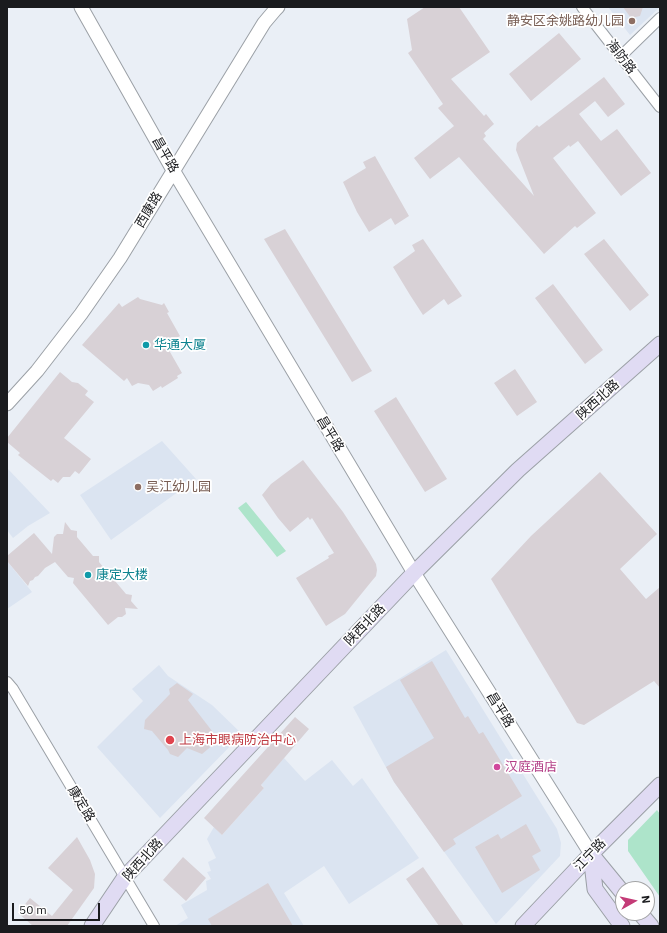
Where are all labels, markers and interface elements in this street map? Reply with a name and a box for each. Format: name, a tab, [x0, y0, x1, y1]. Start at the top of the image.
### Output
place label: 静安区余姚路幼儿园	[507, 13, 624, 29]
marker: 静安区余姚路幼儿园	[627, 16, 637, 26]
street label: 海防路	[603, 37, 639, 77]
street label: 昌平路	[148, 134, 182, 176]
street label: 西康路	[132, 189, 166, 231]
place label: 华通大厦	[154, 337, 206, 353]
marker: 华通大厦	[141, 340, 151, 350]
street label: 陕西北路	[573, 377, 623, 423]
street label: 昌平路	[313, 413, 347, 455]
place label: 吴江幼儿园	[146, 479, 211, 495]
marker: 吴江幼儿园	[133, 482, 143, 492]
place label: 康定大楼	[96, 567, 148, 583]
marker: 康定大楼	[83, 570, 93, 580]
street label: 陕西北路	[341, 601, 389, 649]
street label: 昌平路	[483, 689, 517, 731]
place label: 上海市眼病防治中心	[179, 732, 296, 748]
marker: 上海市眼病防治中心	[164, 734, 176, 746]
place label: 汉庭酒店	[505, 759, 557, 775]
marker: 汉庭酒店	[492, 762, 502, 772]
street label: 康定路	[64, 783, 98, 825]
street label: 陕西北路	[120, 835, 166, 885]
street label: 江宁路	[571, 836, 609, 874]
north arrow	[615, 881, 655, 921]
scale bar	[14, 895, 102, 921]
text: N	[638, 895, 653, 904]
text: 50 m	[19, 902, 47, 917]

